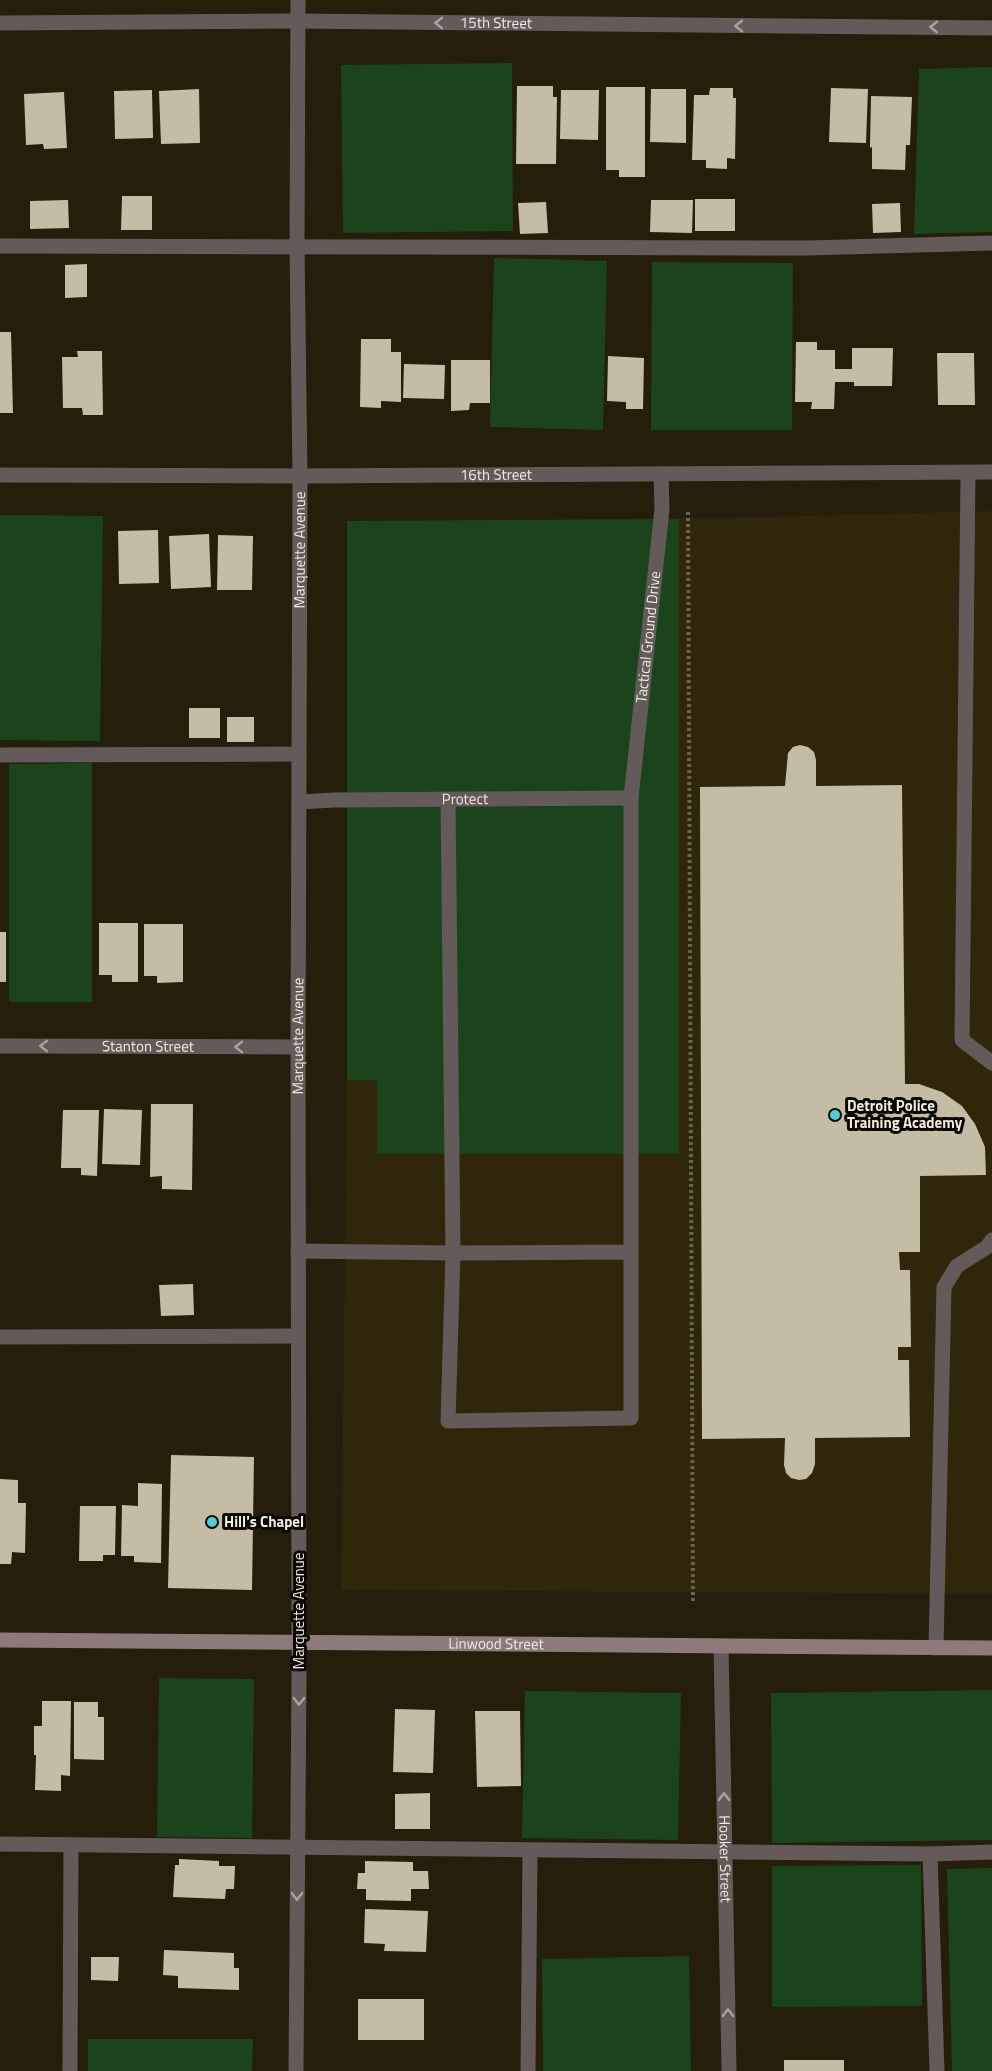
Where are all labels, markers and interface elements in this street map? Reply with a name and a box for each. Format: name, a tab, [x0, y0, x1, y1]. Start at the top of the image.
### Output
street label: 15th Street	[460, 11, 533, 34]
one-way arrow	[434, 17, 443, 29]
one-way arrow	[734, 20, 743, 32]
one-way arrow	[929, 21, 938, 33]
street label: 16th Street	[460, 463, 533, 486]
street label: Marquette Avenue	[288, 492, 311, 608]
street label: Tactical Ground Drive	[629, 570, 666, 704]
street label: Protect	[442, 787, 489, 810]
street label: Marquette Avenue	[286, 978, 309, 1094]
street label: Stanton Street	[102, 1034, 195, 1058]
one-way arrow	[40, 1040, 49, 1052]
one-way arrow	[235, 1041, 244, 1053]
place label: Detroit Police Training Academy	[847, 1094, 963, 1134]
marker: Detroit Police Training Academy	[828, 1108, 842, 1122]
place label: Hill's Chapel	[224, 1510, 304, 1533]
marker: Hill's Chapel	[205, 1515, 219, 1529]
street label: Marquette Avenue	[287, 1553, 310, 1669]
street label: Linwood Street	[448, 1632, 545, 1655]
one-way arrow	[293, 1696, 305, 1705]
one-way arrow	[718, 1792, 730, 1801]
street label: Hooker Street	[713, 1815, 738, 1904]
one-way arrow	[291, 1891, 303, 1900]
one-way arrow	[722, 2008, 734, 2017]

